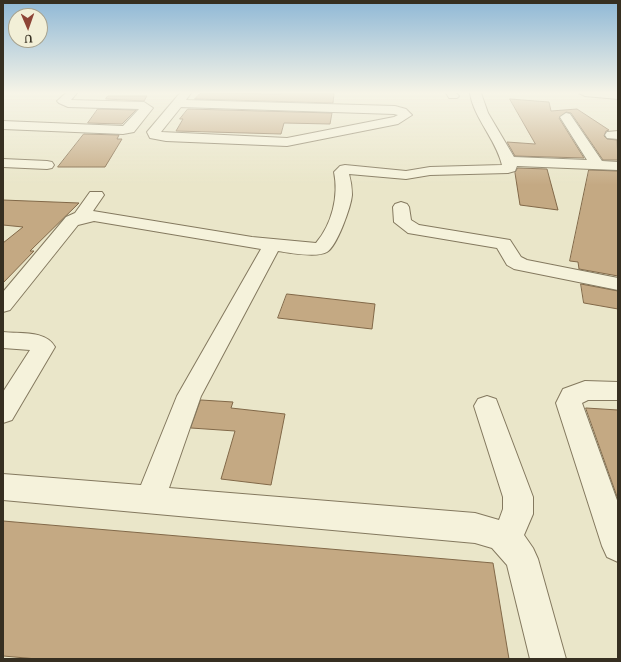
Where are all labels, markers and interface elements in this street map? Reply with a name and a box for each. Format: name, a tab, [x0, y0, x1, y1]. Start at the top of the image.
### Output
north arrow	[8, 8, 48, 48]
text: U	[24, 32, 33, 46]

